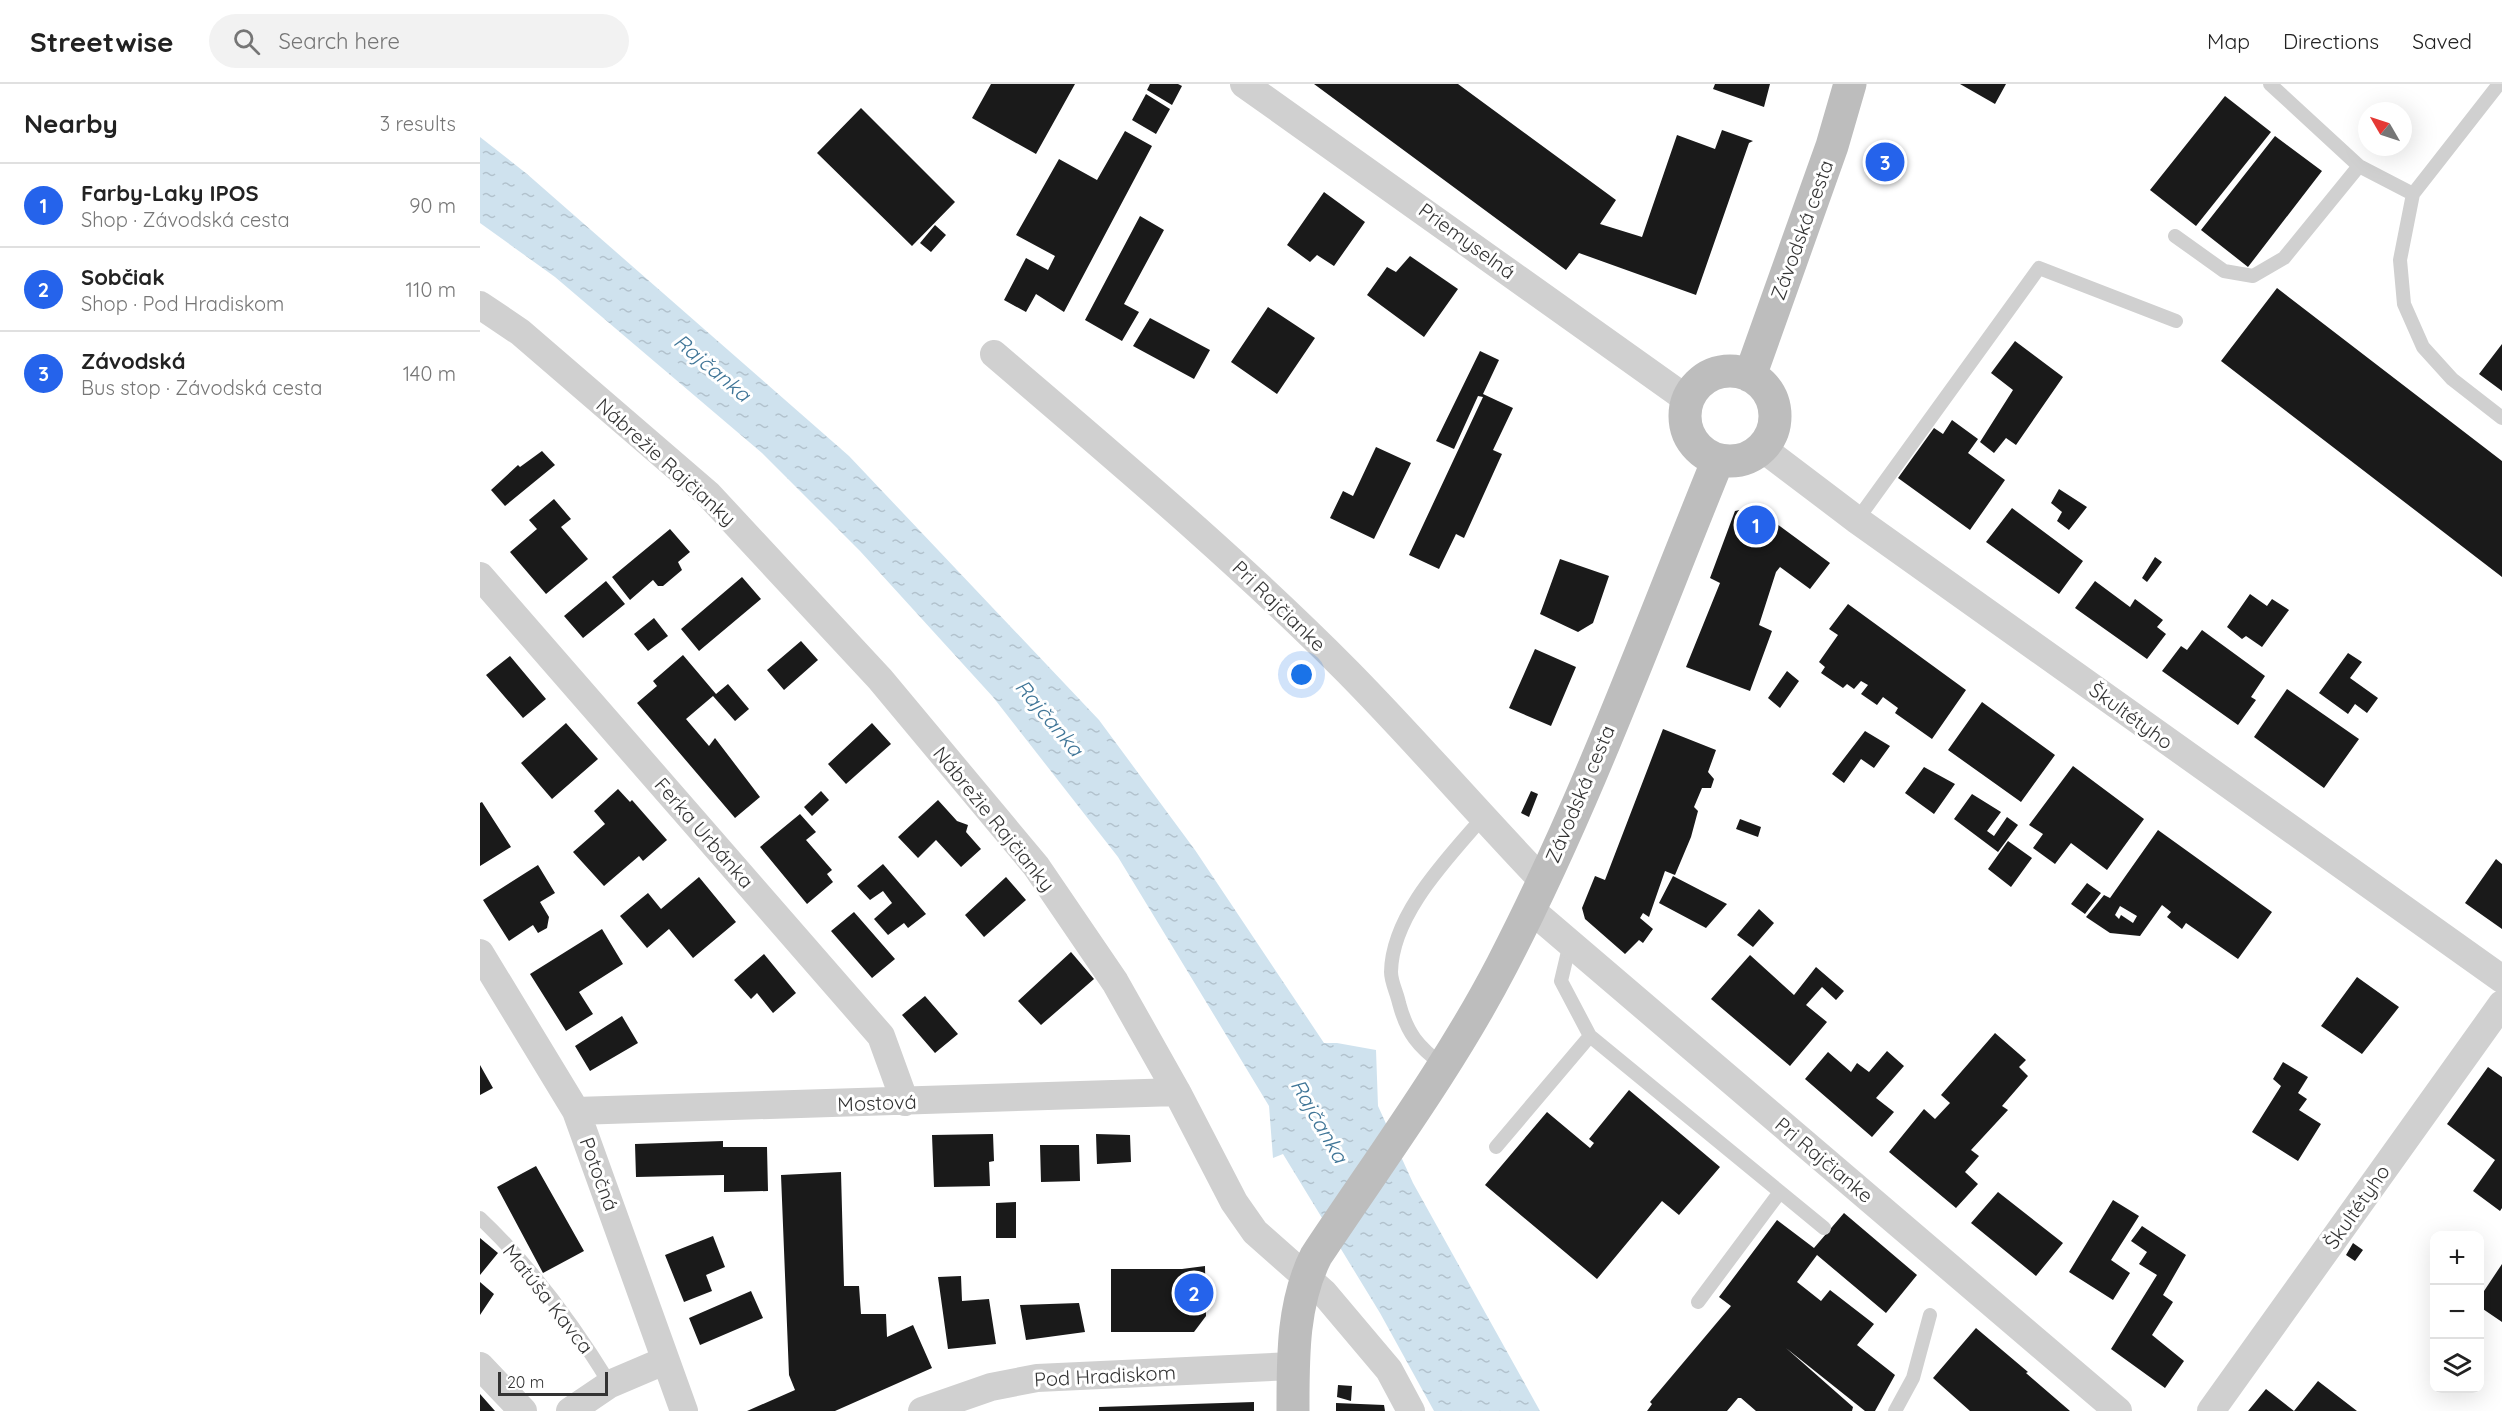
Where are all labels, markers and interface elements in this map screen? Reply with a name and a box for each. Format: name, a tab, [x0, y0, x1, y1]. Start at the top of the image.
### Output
search box	[209, 14, 629, 68]
text: Streetwise	[30, 24, 173, 59]
icon: search	[230, 25, 263, 58]
text: Search here	[278, 27, 400, 55]
text: Map	[2207, 28, 2250, 54]
text: Directions	[2283, 28, 2379, 54]
text: Saved	[2412, 28, 2472, 54]
north arrow	[2358, 102, 2412, 156]
text: Nearby	[24, 107, 118, 140]
text: 3 results	[380, 111, 456, 136]
pin: 3	[1866, 140, 1904, 184]
street label: Závodská cesta	[1765, 157, 1838, 303]
text: Farby-Laky IPOS	[81, 179, 259, 207]
text: 1	[40, 193, 47, 218]
text: 90 m	[409, 193, 456, 218]
street label: Priemyselná	[1414, 197, 1521, 284]
text: Shop · Závodská cesta	[81, 207, 290, 232]
text: Sobčiak	[81, 263, 165, 291]
text: 2	[38, 277, 49, 302]
text: 110 m	[406, 277, 456, 302]
text: Shop · Pod Hradiskom	[81, 291, 284, 316]
water label: Rajčanka	[669, 328, 757, 408]
text: Závodská	[81, 347, 185, 375]
text: 3	[38, 361, 49, 386]
text: 140 m	[403, 361, 456, 386]
text: Bus stop · Závodská cesta	[81, 375, 322, 400]
street label: Nábrežie Rajčianky	[591, 392, 741, 531]
pin: 1	[1736, 502, 1776, 548]
street label: Pri Rajčianke	[1227, 555, 1331, 656]
your location	[1287, 660, 1316, 689]
water label: Rajčanka	[1010, 674, 1090, 762]
street label: Škultétyho	[2085, 677, 2178, 754]
street label: Závodská cesta	[1539, 721, 1620, 866]
street label: Nábrežie Rajčianky	[928, 741, 1061, 896]
street label: Ferka Urbánka	[649, 772, 759, 893]
water label: Rajčanka	[1286, 1074, 1355, 1168]
street label: Mostová	[837, 1089, 917, 1116]
street label: Pri Rajčianke	[1770, 1111, 1878, 1208]
street label: Potočná	[575, 1134, 624, 1214]
street label: Škultétyho	[2318, 1160, 2395, 1254]
map controls	[2430, 1231, 2484, 1393]
button: +	[2430, 1231, 2484, 1285]
street label: Matúša Kavca	[498, 1239, 599, 1358]
pin: 2	[1174, 1270, 1214, 1316]
button: −	[2430, 1285, 2484, 1339]
button: layers	[2430, 1339, 2484, 1393]
street label: Pod Hradiskom	[1034, 1359, 1176, 1392]
scale bar	[498, 1369, 608, 1396]
text: 20 m	[507, 1372, 544, 1392]

